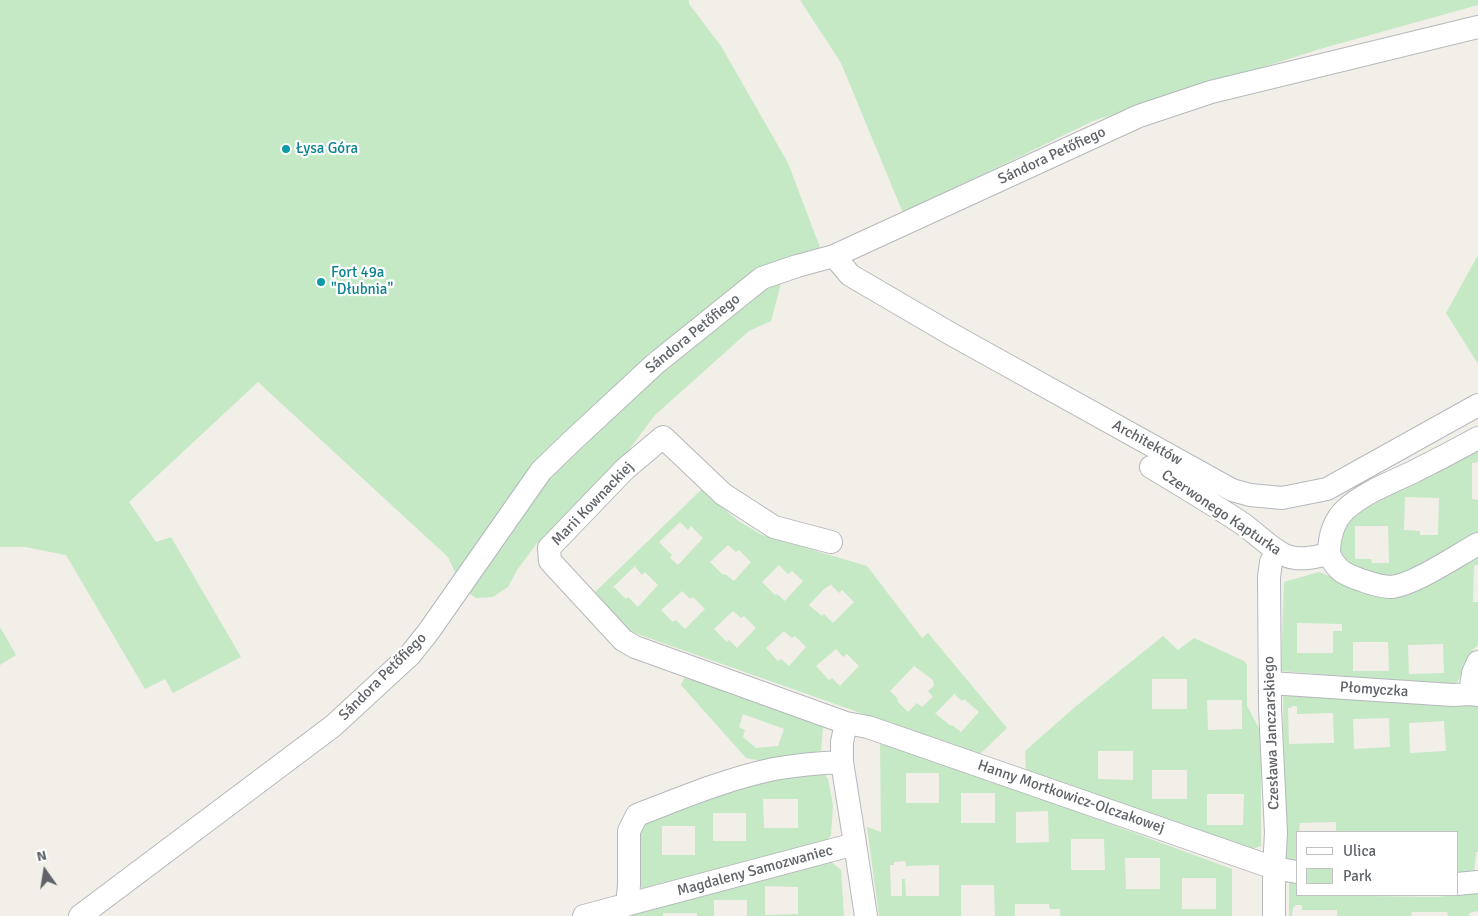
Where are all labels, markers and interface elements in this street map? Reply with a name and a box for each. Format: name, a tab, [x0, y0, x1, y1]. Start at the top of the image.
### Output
street label: Sándora Petőfiego	[995, 123, 1109, 189]
place label: Łysa Góra	[296, 140, 358, 158]
marker: Łysa Góra	[280, 143, 292, 155]
place label: Fort 49a "Dłubnia"	[331, 264, 393, 299]
marker: Fort 49a "Dłubnia"	[315, 276, 327, 288]
street label: Sándora Petőfiego	[642, 290, 744, 378]
street label: Architektów	[1109, 416, 1185, 470]
street label: Marii Kownackiej	[548, 458, 638, 550]
street label: Czerwonego Kapturka	[1158, 466, 1284, 560]
street label: Sándora Petőfiego	[335, 629, 431, 725]
street label: Czesława Janczarskiego	[1260, 656, 1284, 810]
street label: Płomyczka	[1339, 679, 1409, 701]
street label: Hanny Mortkowicz-Olczakowej	[975, 756, 1167, 838]
legend	[1296, 831, 1458, 896]
street label: Magdaleny Samozwaniec	[675, 842, 835, 900]
text: Ulica	[1343, 842, 1376, 860]
north arrow	[20, 846, 70, 896]
text: N	[35, 847, 48, 865]
text: Park	[1343, 867, 1372, 885]

